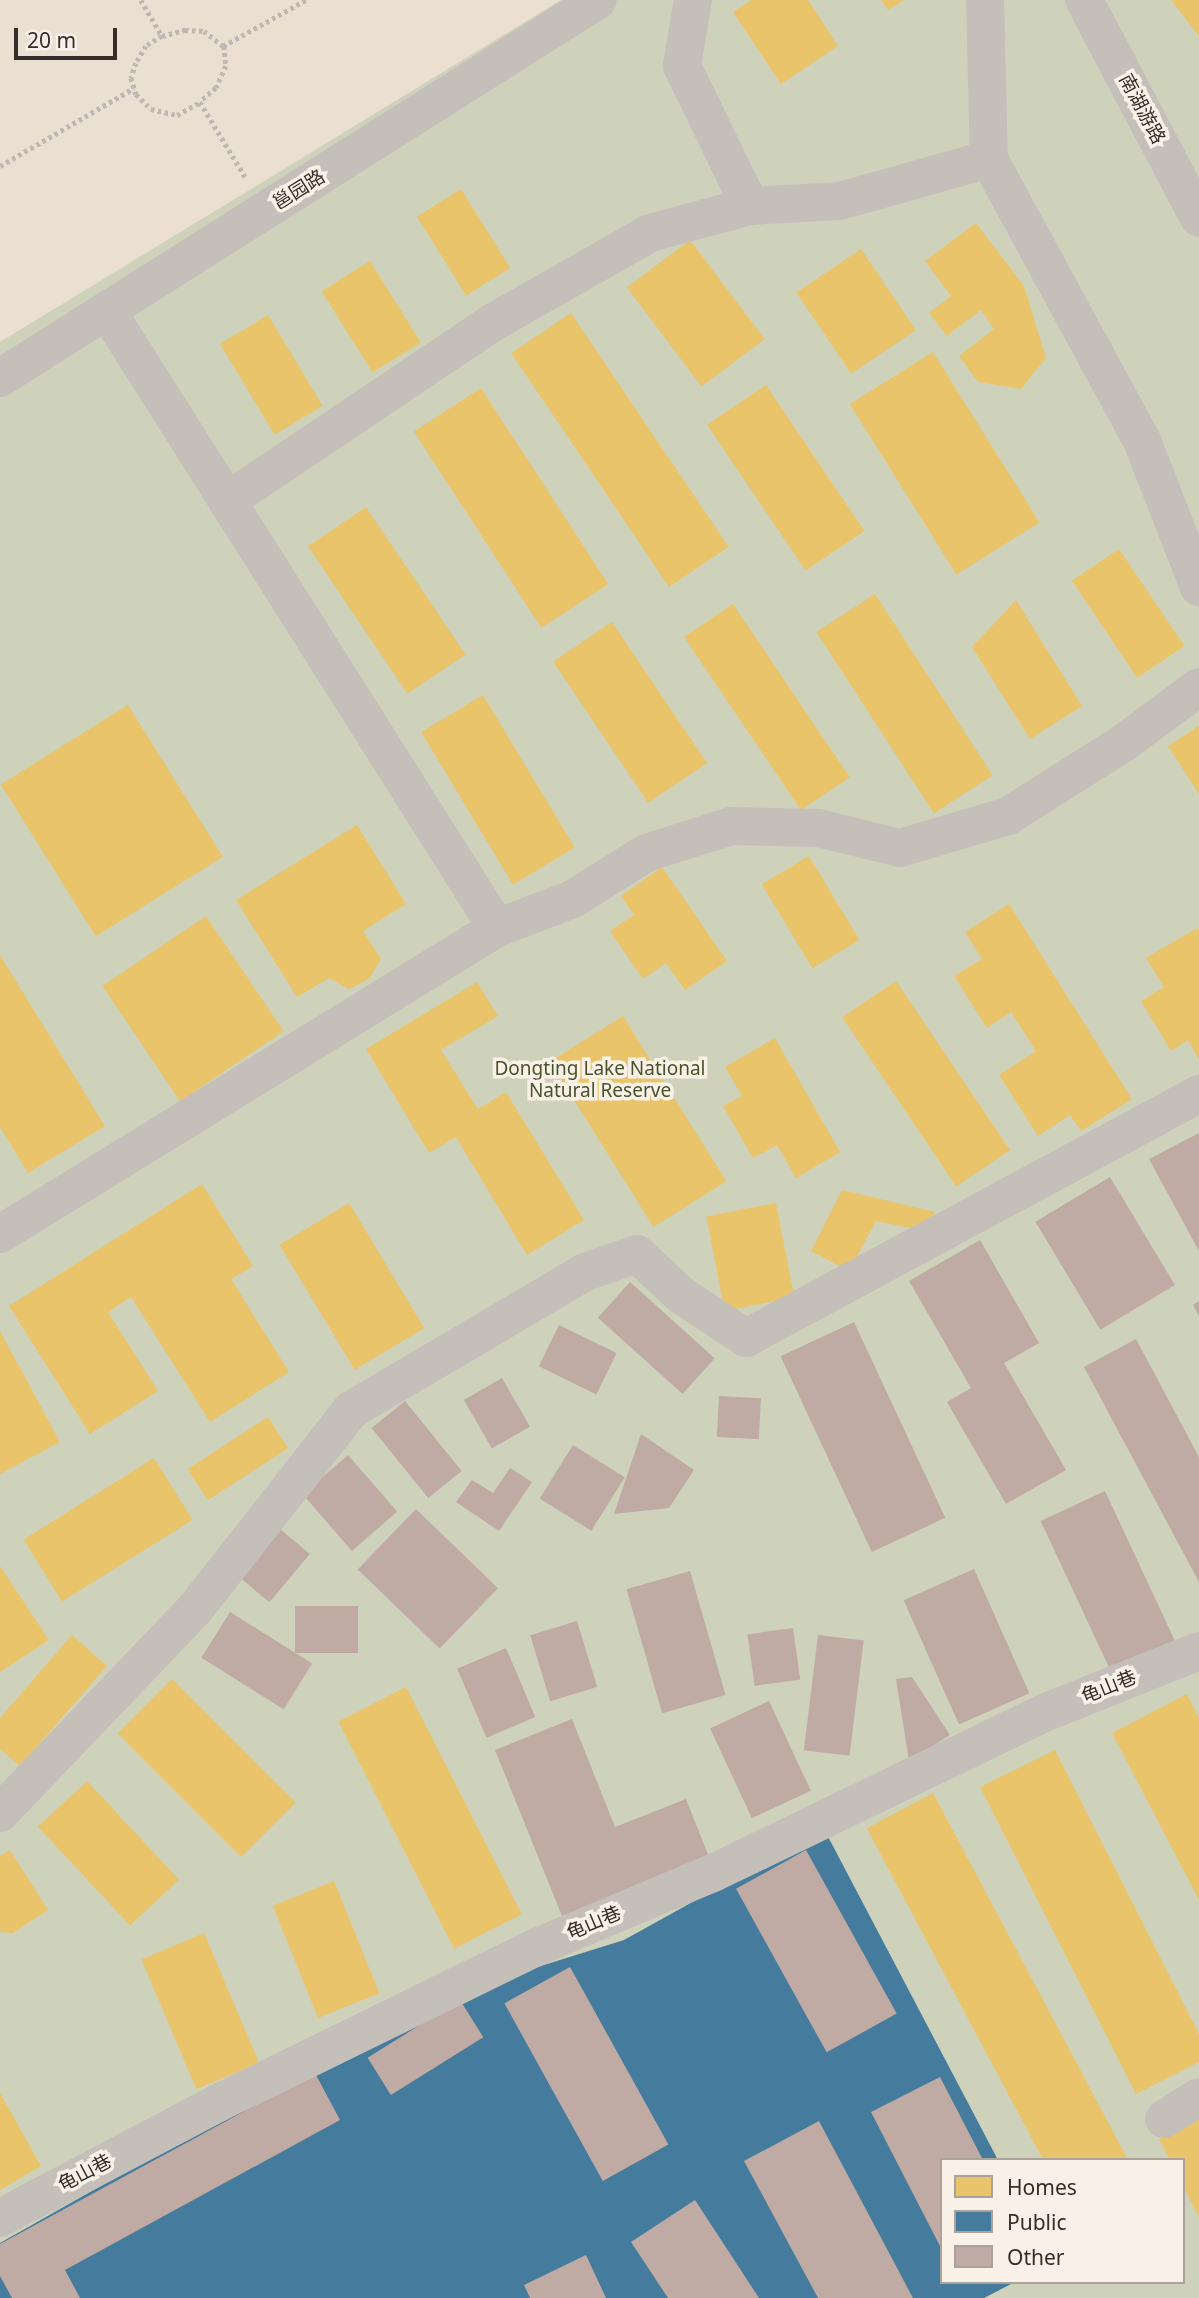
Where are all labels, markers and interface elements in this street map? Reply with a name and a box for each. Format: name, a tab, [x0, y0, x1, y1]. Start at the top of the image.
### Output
scale bar	[18, 14, 121, 58]
text: 20 m	[27, 26, 76, 54]
street label: 南湖游路	[1114, 70, 1170, 148]
street label: 邕园路	[269, 165, 329, 215]
park label: Dongting Lake National Natural Reserve	[495, 1058, 705, 1102]
street label: 龟山巷	[1078, 1666, 1140, 1708]
street label: 龟山巷	[563, 1901, 625, 1945]
street label: 龟山巷	[54, 2150, 116, 2196]
legend	[940, 2158, 1185, 2284]
text: Homes	[1007, 2173, 1077, 2201]
text: Public	[1007, 2208, 1067, 2236]
text: Other	[1007, 2243, 1064, 2271]

